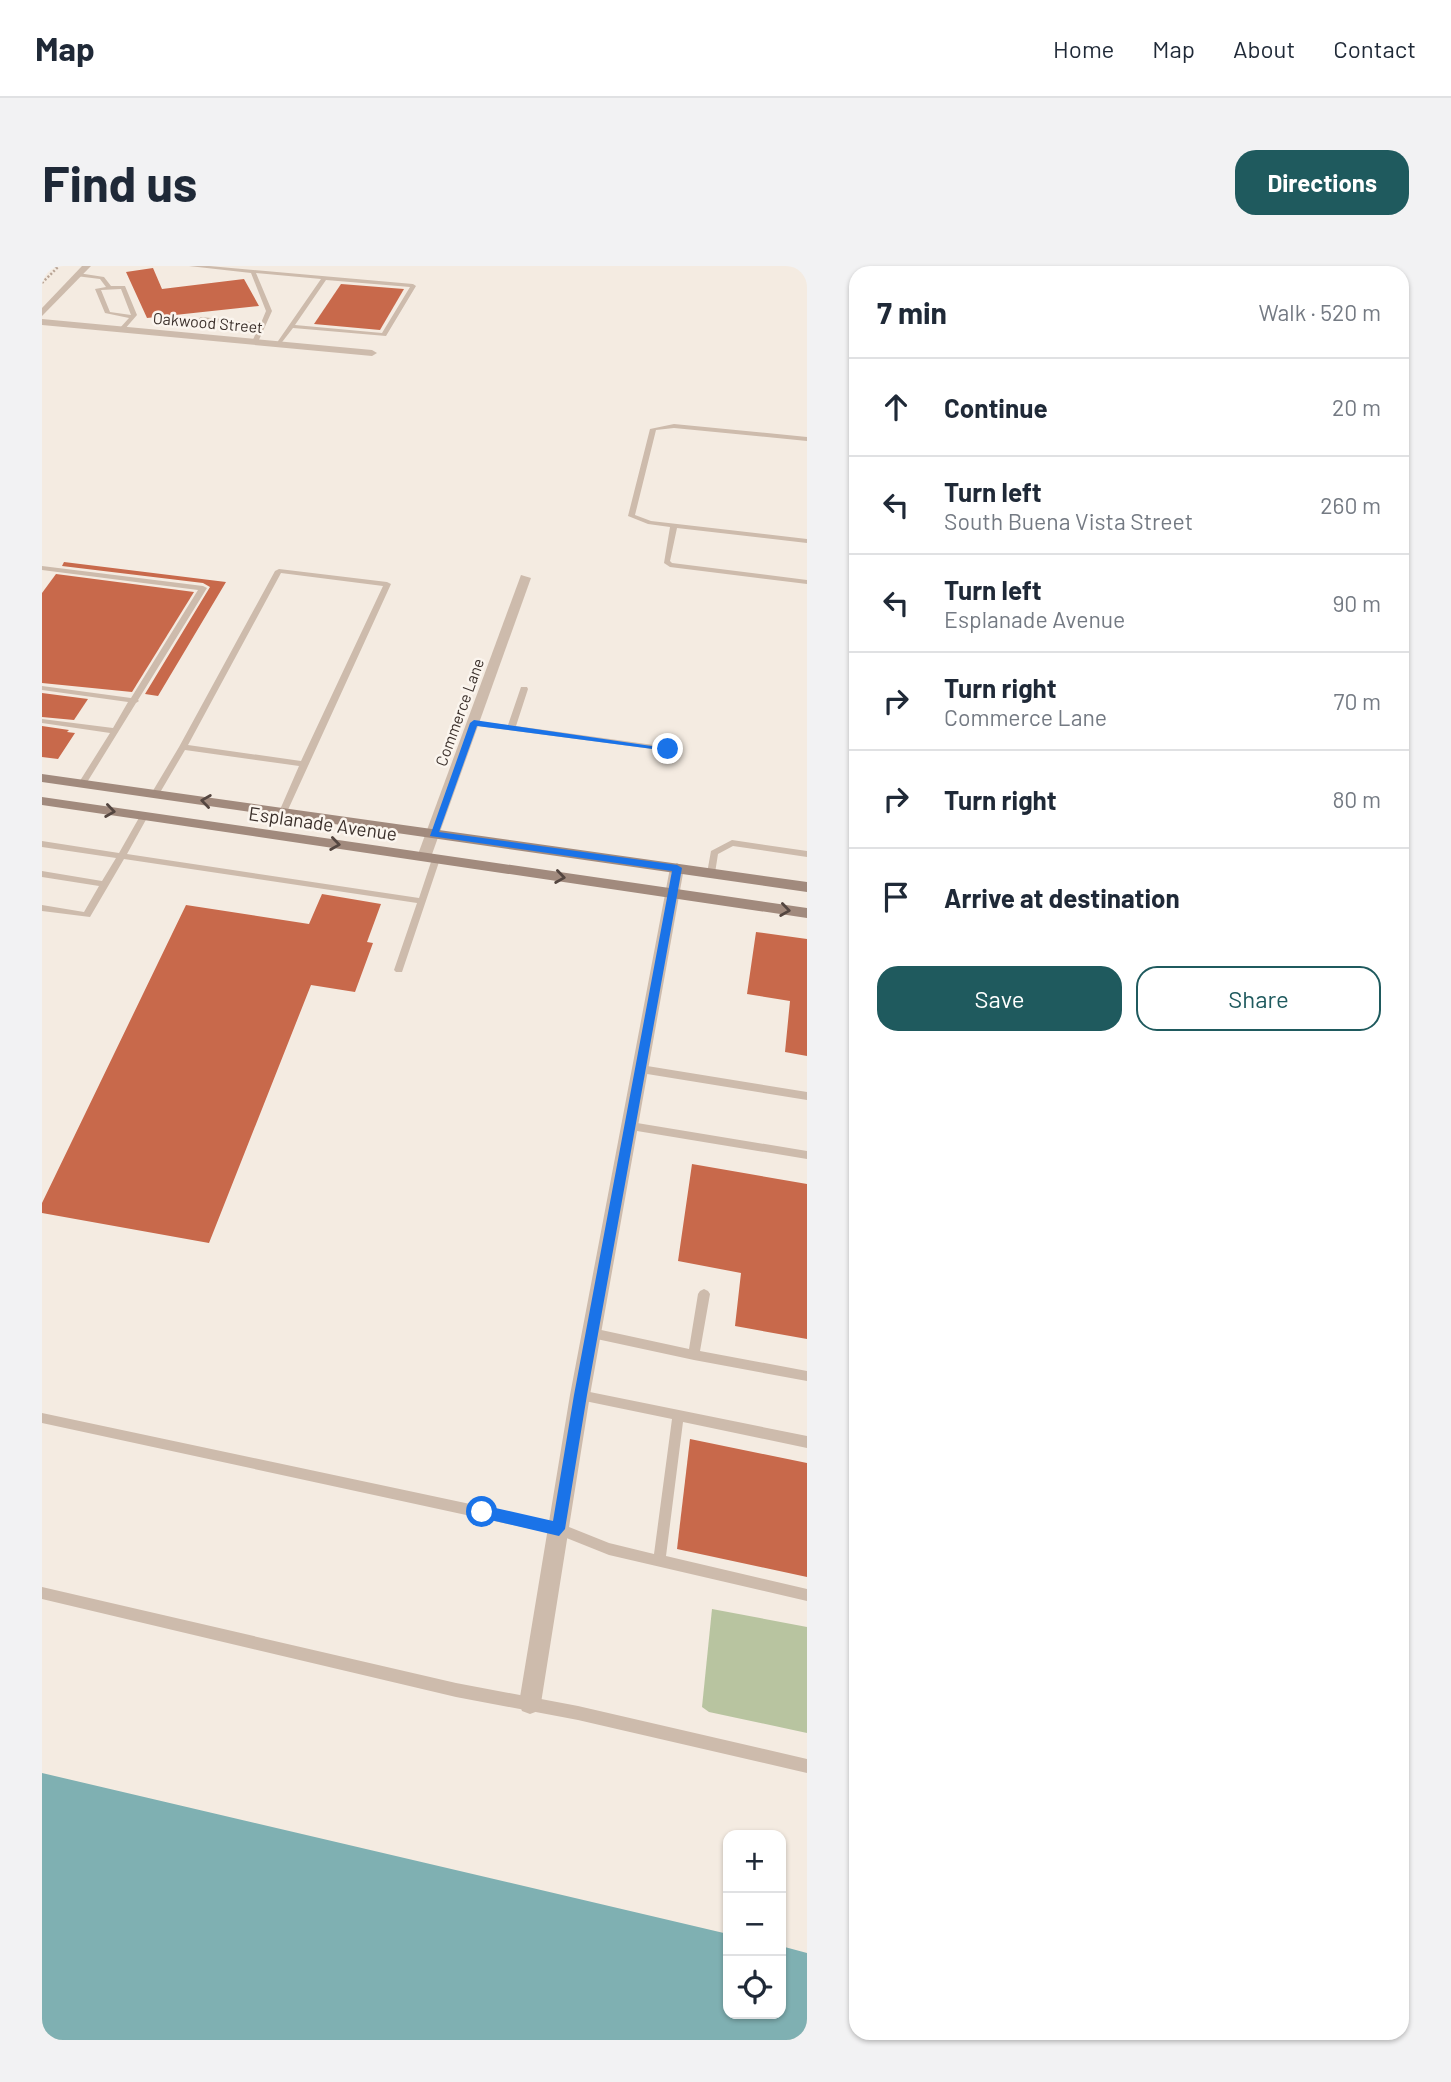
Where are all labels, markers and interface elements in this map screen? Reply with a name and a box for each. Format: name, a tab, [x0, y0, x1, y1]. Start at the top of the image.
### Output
text: Map	[35, 28, 95, 68]
text: Home	[1053, 34, 1114, 63]
text: Map	[1152, 34, 1195, 63]
text: About	[1233, 34, 1295, 63]
text: Contact	[1333, 34, 1416, 63]
button: Directions	[1235, 150, 1409, 215]
text: Find us	[42, 153, 197, 212]
text: 7 min	[877, 294, 947, 330]
text: Walk · 520 m	[1259, 298, 1381, 326]
street label: Oakwood Street	[152, 308, 264, 336]
icon: ahead	[877, 388, 915, 426]
text: Continue	[944, 392, 1048, 423]
text: 20 m	[1332, 393, 1381, 421]
text: Turn left	[944, 476, 1042, 507]
icon: left	[877, 486, 915, 524]
text: 260 m	[1320, 491, 1381, 519]
text: South Buena Vista Street	[944, 507, 1193, 535]
text: Turn left	[944, 574, 1042, 605]
icon: left	[877, 584, 915, 622]
text: 90 m	[1332, 589, 1381, 617]
text: Esplanade Avenue	[944, 605, 1125, 633]
street label: Commerce Lane	[431, 655, 487, 769]
text: Turn right	[944, 672, 1057, 703]
icon: right	[877, 682, 915, 720]
text: 70 m	[1334, 687, 1381, 715]
text: Commerce Lane	[944, 703, 1107, 731]
route end	[652, 733, 683, 764]
icon: right	[877, 780, 915, 818]
text: Turn right	[944, 784, 1057, 815]
text: 80 m	[1332, 785, 1381, 813]
one-way arrow	[200, 794, 212, 809]
street label: Esplanade Avenue	[247, 801, 399, 845]
one-way arrow	[104, 803, 115, 818]
one-way arrow	[329, 836, 341, 851]
one-way arrow	[554, 869, 566, 884]
icon: arrive	[877, 878, 915, 916]
text: Arrive at destination	[944, 882, 1180, 913]
one-way arrow	[779, 902, 791, 917]
button: Save	[877, 966, 1122, 1031]
button: Share	[1136, 966, 1381, 1031]
route start	[466, 1496, 497, 1527]
map controls	[723, 1830, 786, 2019]
button: +	[723, 1830, 786, 1893]
button: −	[723, 1893, 786, 1956]
button: locate	[723, 1956, 786, 2019]

